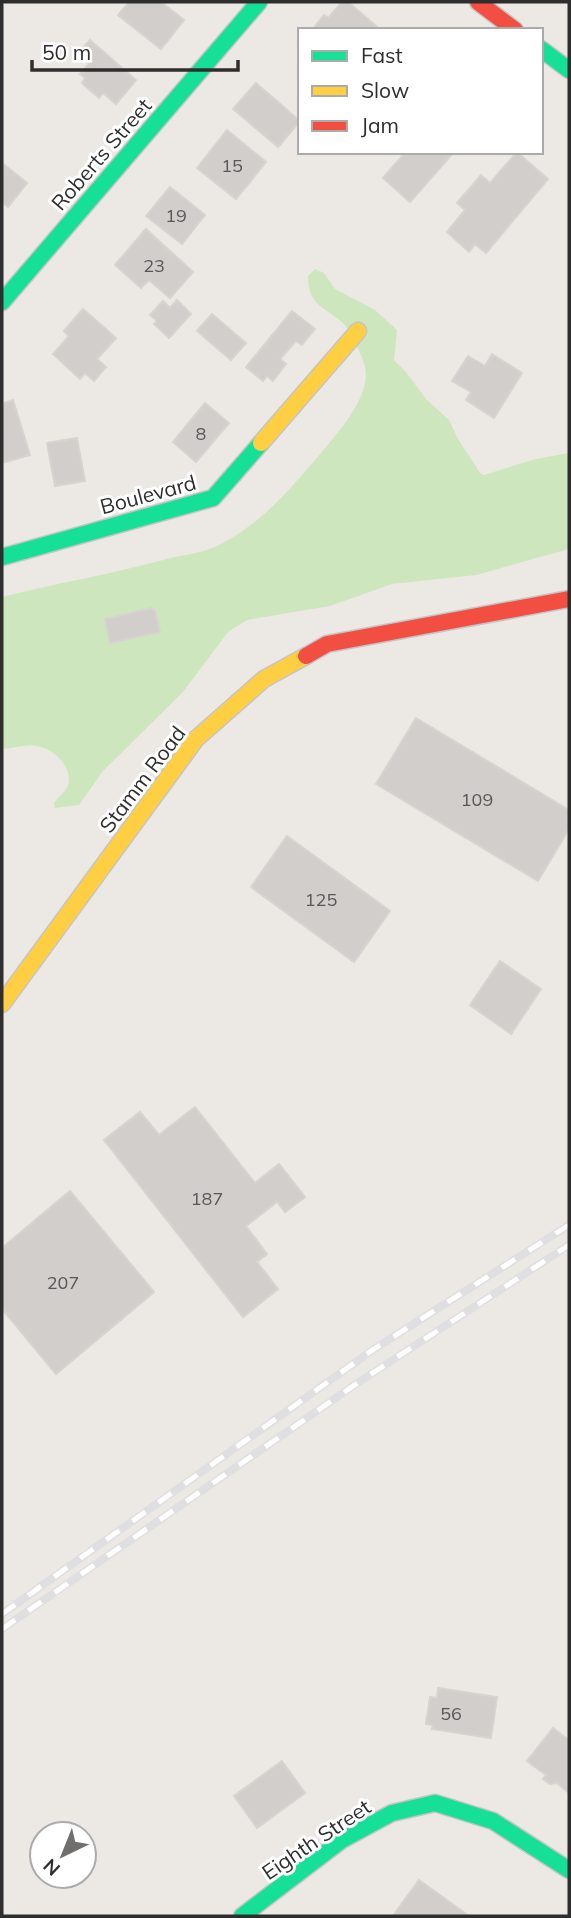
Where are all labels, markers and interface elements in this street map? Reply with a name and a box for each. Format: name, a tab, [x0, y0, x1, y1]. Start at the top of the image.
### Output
scale bar	[32, 28, 238, 72]
legend	[298, 28, 543, 154]
text: 50 m	[42, 39, 91, 65]
text: Fast	[361, 42, 403, 68]
text: Slow	[361, 77, 409, 103]
street label: Roberts Street	[45, 93, 157, 215]
text: Jam	[361, 112, 399, 138]
house number: 15	[221, 154, 243, 177]
house number: 19	[165, 204, 187, 227]
house number: 23	[143, 254, 165, 277]
house number: 8	[196, 422, 206, 445]
street label: Boulevard	[97, 469, 199, 519]
street label: Stamm Road	[93, 721, 191, 837]
house number: 109	[461, 788, 493, 811]
house number: 125	[305, 888, 337, 911]
house number: 187	[191, 1187, 223, 1210]
house number: 207	[47, 1271, 79, 1294]
house number: 56	[440, 1702, 462, 1725]
street label: Eighth Street	[257, 1793, 375, 1885]
north arrow	[28, 1820, 98, 1890]
text: N	[38, 1854, 65, 1881]

